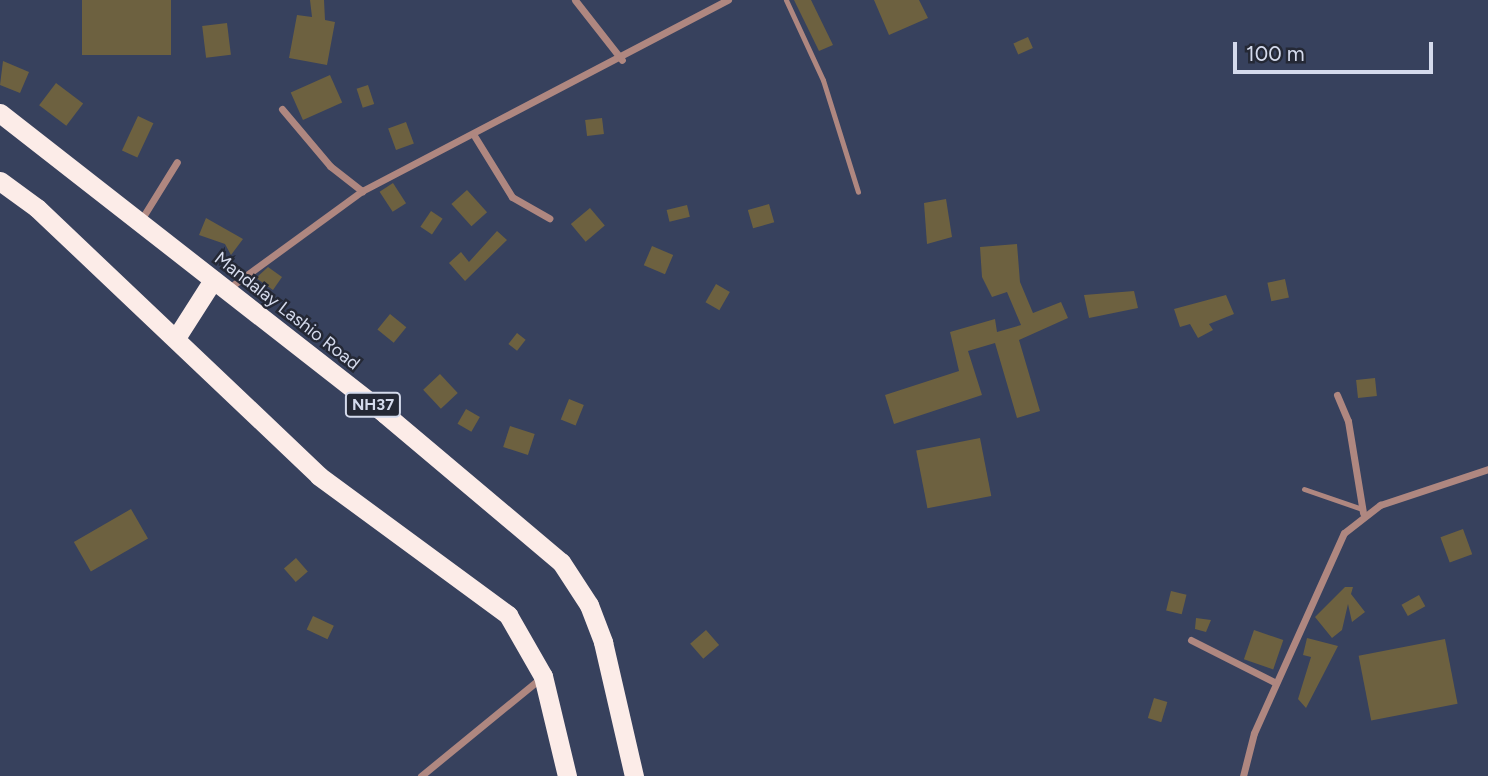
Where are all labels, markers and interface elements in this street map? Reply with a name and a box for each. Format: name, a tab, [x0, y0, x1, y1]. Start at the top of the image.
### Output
scale bar	[1236, 28, 1436, 72]
text: 100 m	[1246, 41, 1305, 66]
street label: Mandalay Lashio Road	[210, 248, 364, 374]
road number: NH37	[343, 392, 403, 418]

